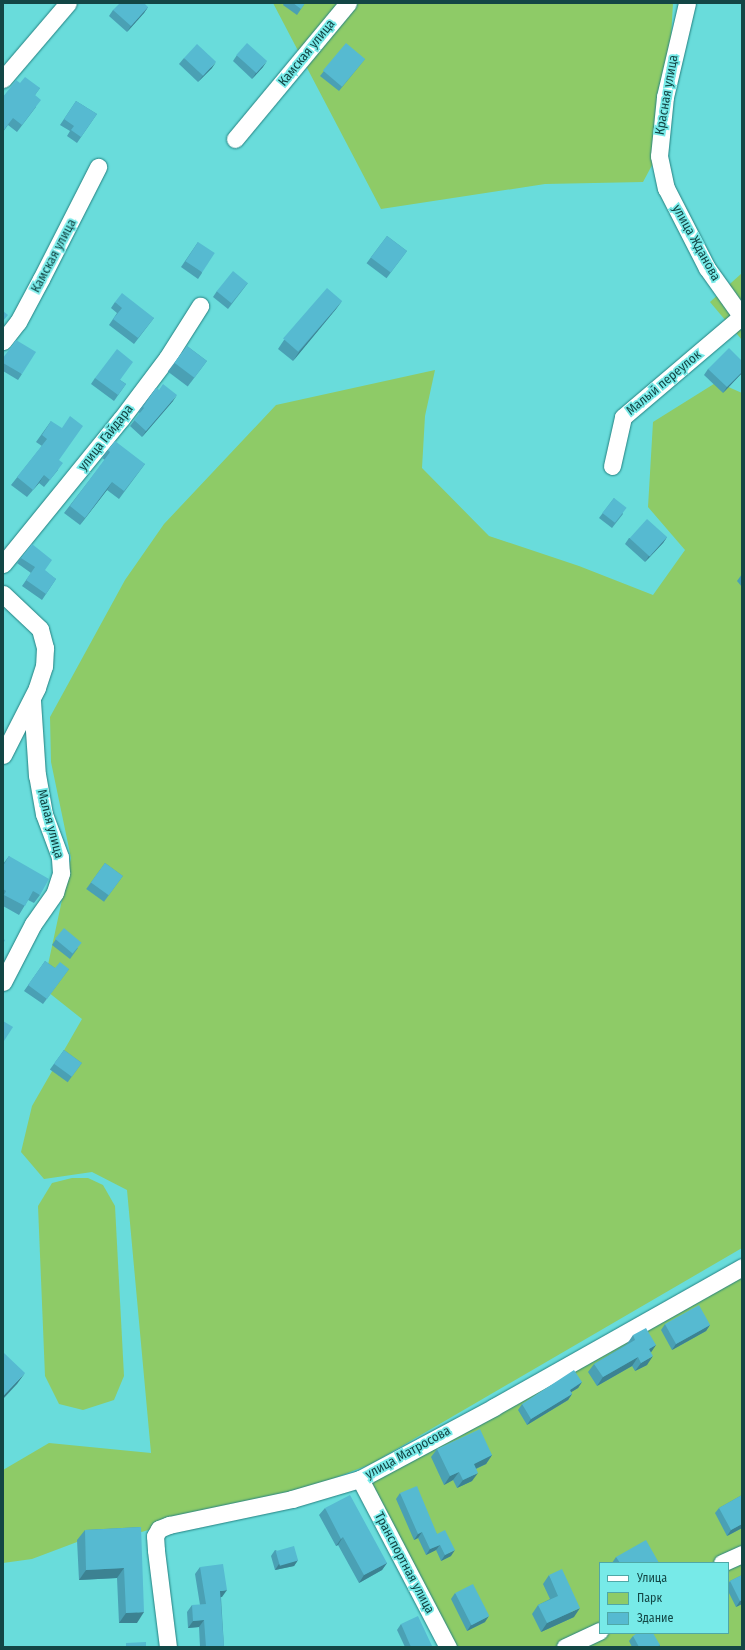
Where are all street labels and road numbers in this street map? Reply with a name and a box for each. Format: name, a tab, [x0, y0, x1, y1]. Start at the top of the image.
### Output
street label: Камская улица	[275, 17, 339, 89]
street label: Красная улица	[652, 54, 682, 136]
street label: улица Жданова	[669, 202, 723, 284]
street label: Камская улица	[28, 217, 80, 295]
street label: Малый переулок	[623, 347, 705, 419]
street label: улица Гайдара	[75, 402, 137, 474]
street label: Малая улица	[33, 788, 67, 860]
street label: улица Матросова	[363, 1423, 453, 1483]
street label: Транспортная улица	[371, 1510, 437, 1616]

